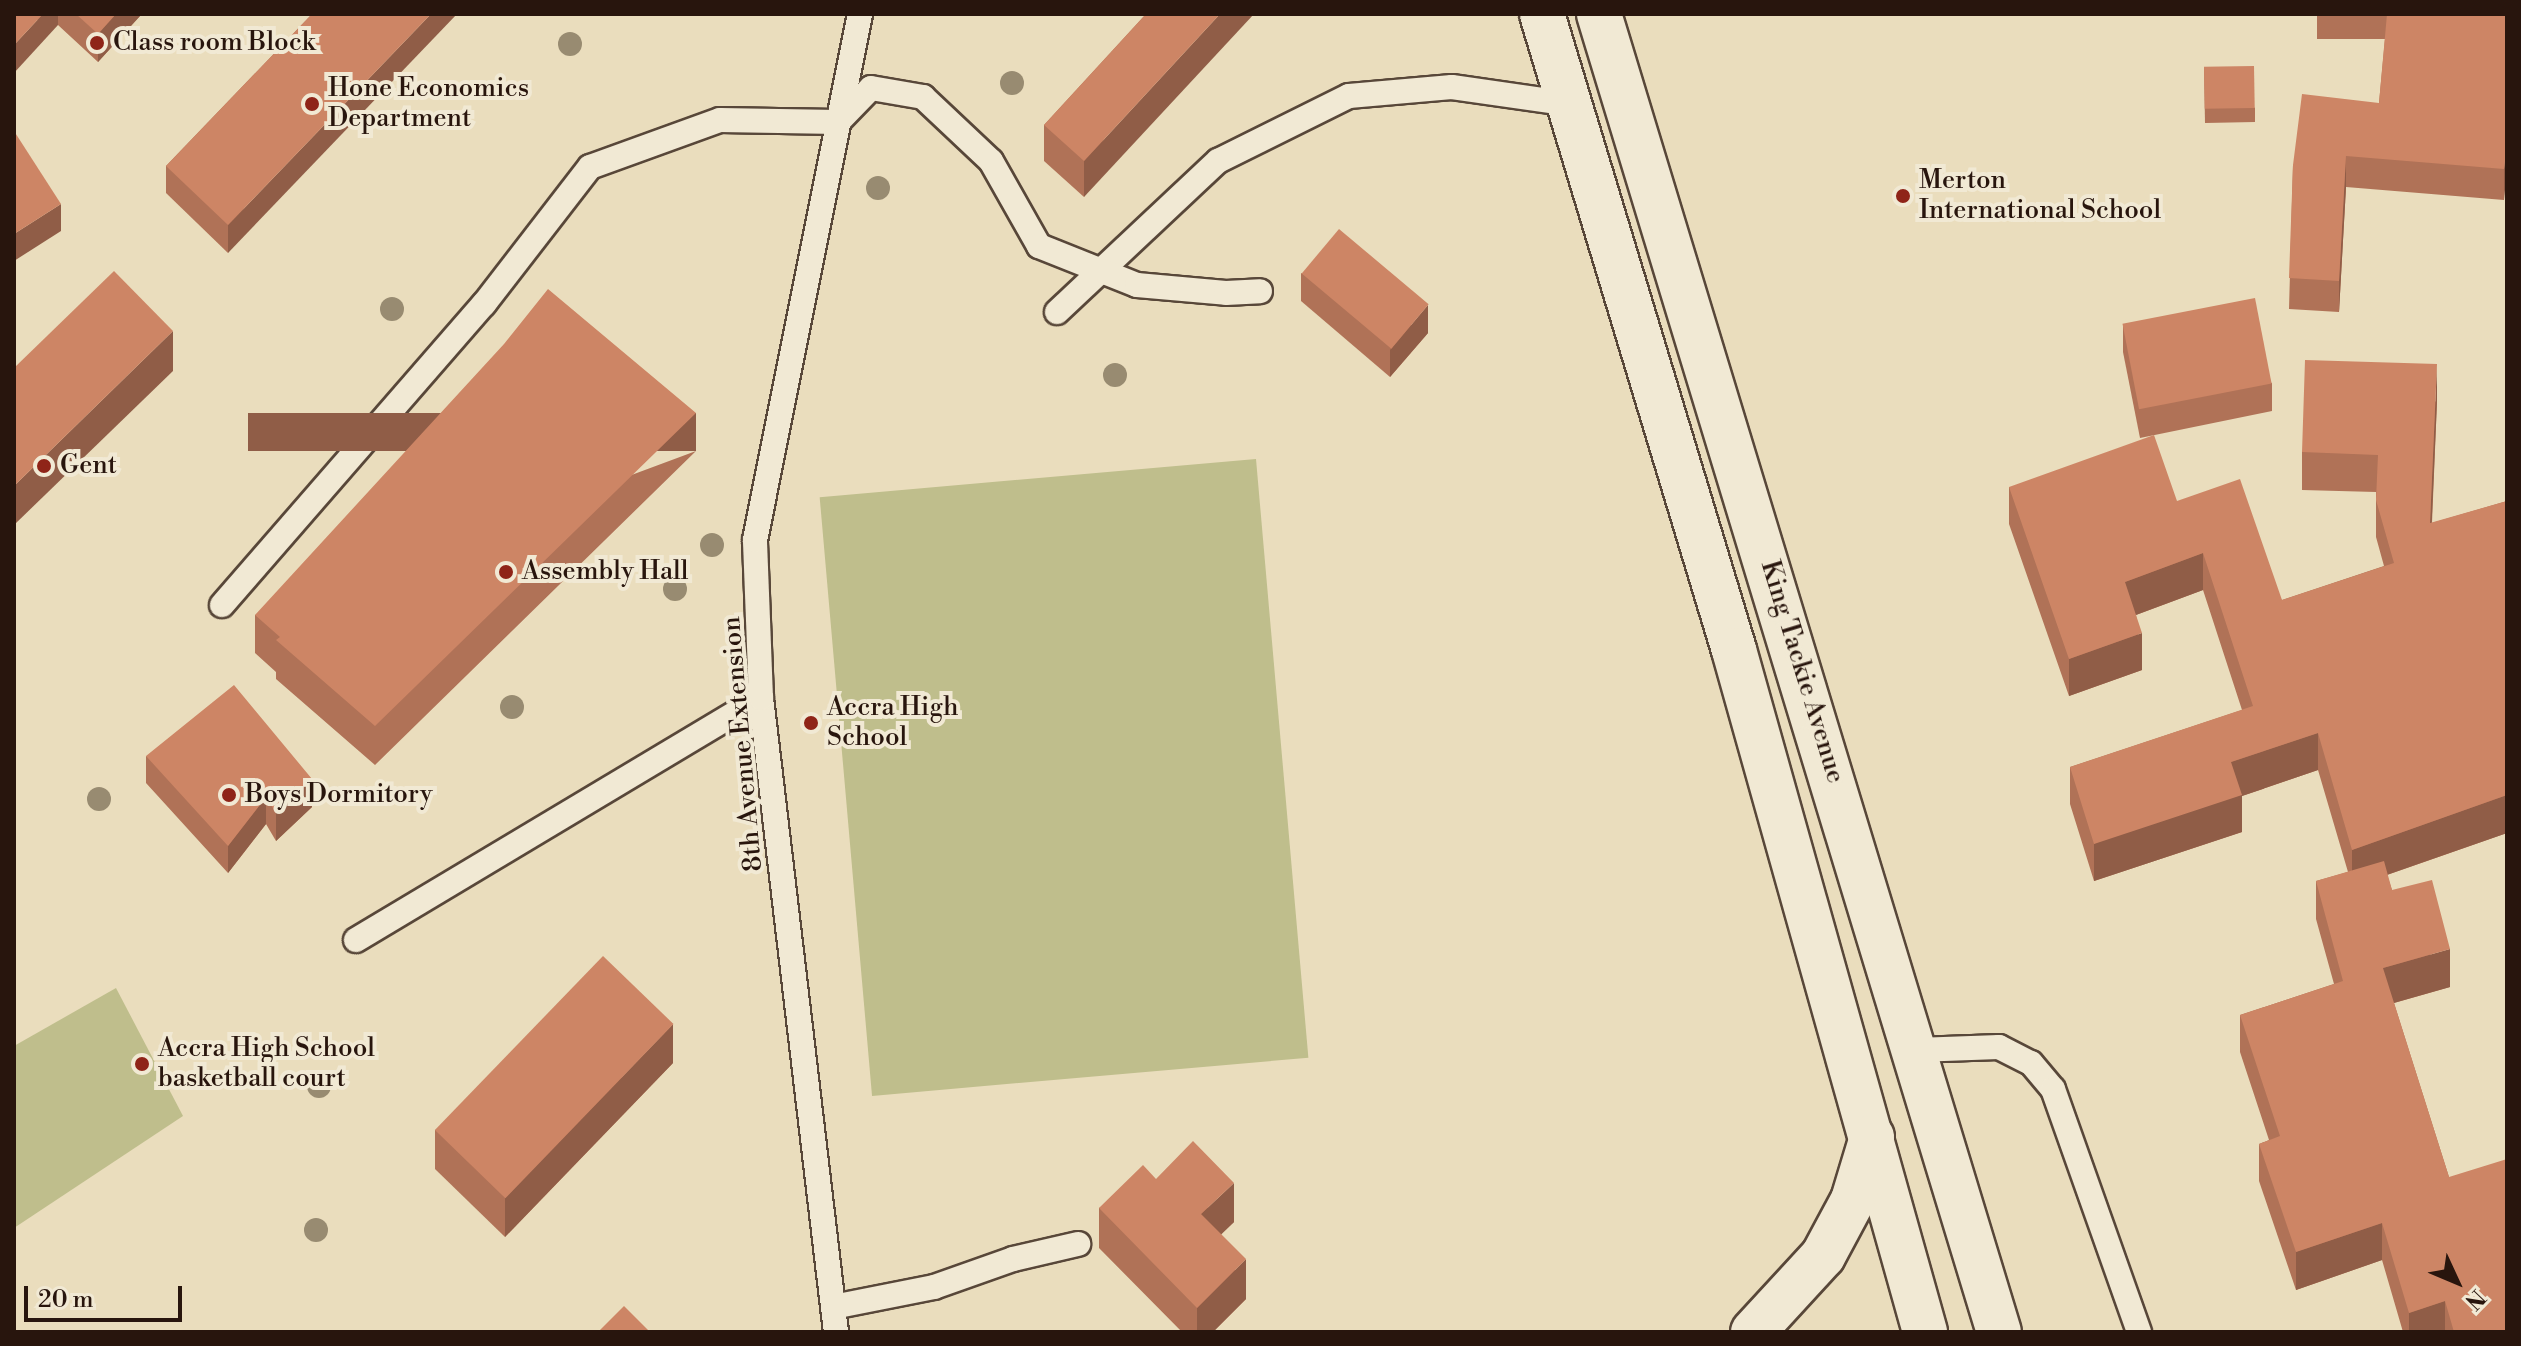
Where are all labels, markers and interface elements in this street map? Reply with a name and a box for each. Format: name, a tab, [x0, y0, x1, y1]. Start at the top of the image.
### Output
place label: Class room Block	[113, 27, 315, 59]
marker: Class room Block	[88, 34, 106, 52]
place label: Hone Economics Department	[328, 73, 529, 134]
marker: Hone Economics Department	[303, 95, 321, 113]
place label: Merton International School	[1919, 165, 2161, 226]
marker: Merton International School	[1894, 187, 1912, 205]
place label: Gent	[60, 450, 117, 482]
marker: Gent	[35, 457, 53, 475]
place label: Assembly Hall	[522, 556, 689, 588]
street label: King Tackie Avenue	[1753, 557, 1851, 787]
marker: Assembly Hall	[497, 563, 515, 581]
street label: 8th Avenue Extension	[716, 615, 770, 873]
place label: Accra High School	[827, 692, 958, 754]
marker: Accra High School	[802, 714, 820, 732]
place label: Boys Dormitory	[245, 779, 433, 811]
marker: Boys Dormitory	[220, 786, 238, 804]
place label: Accra High School basketball court	[158, 1033, 375, 1094]
marker: Accra High School basketball court	[133, 1055, 151, 1073]
north arrow	[2417, 1242, 2497, 1322]
scale bar	[28, 1270, 186, 1320]
text: N	[2459, 1283, 2490, 1315]
text: 20 m	[38, 1285, 94, 1315]

